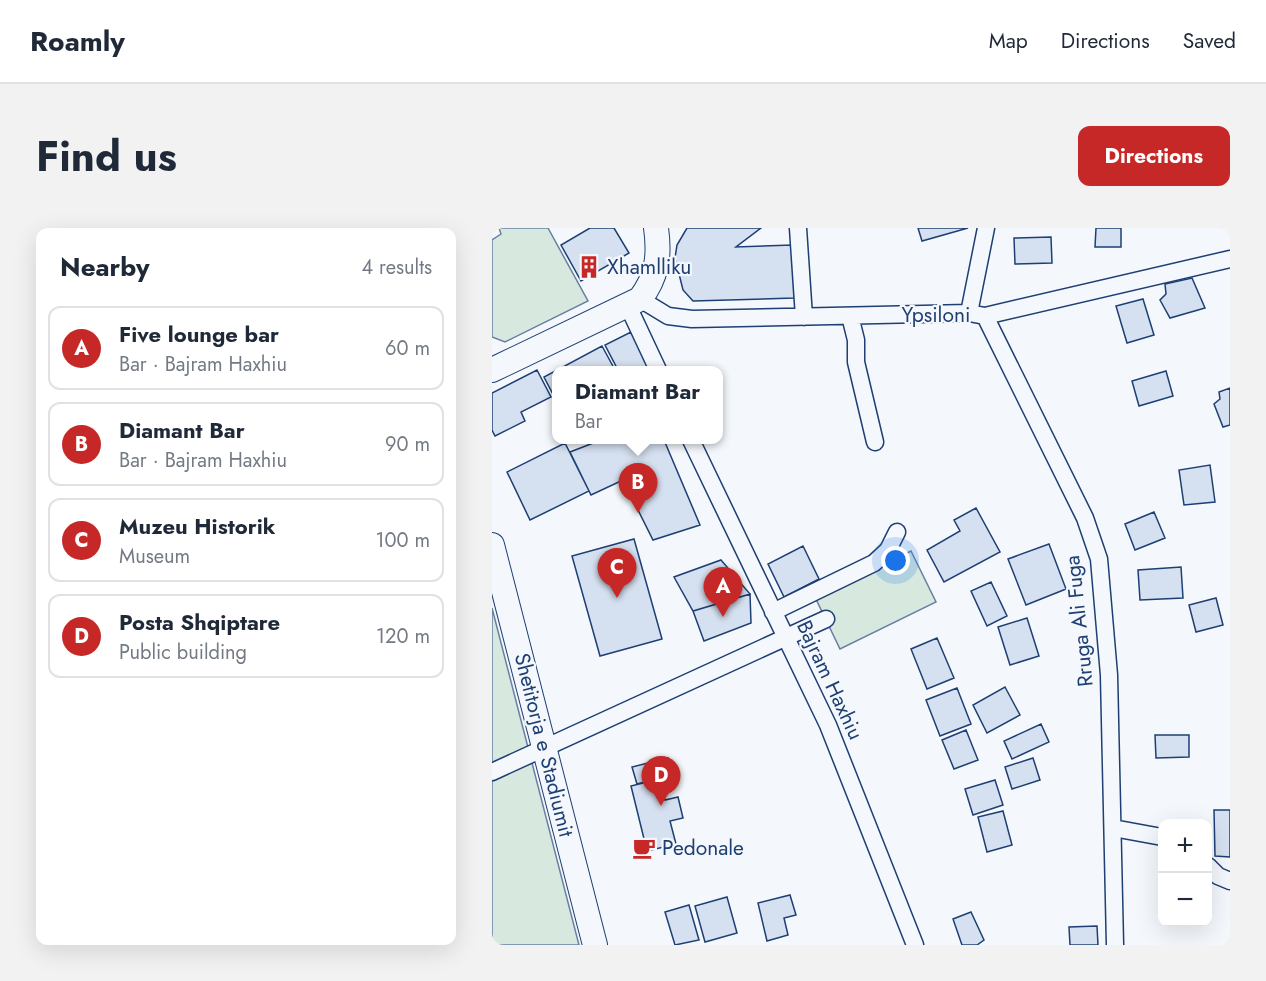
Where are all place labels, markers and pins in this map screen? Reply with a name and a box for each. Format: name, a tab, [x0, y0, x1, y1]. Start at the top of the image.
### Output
place label: Xhamlliku	[607, 252, 691, 282]
building icon: Xhamlliku	[576, 254, 602, 280]
pin: B	[618, 464, 658, 513]
pin: C	[598, 548, 636, 598]
pin: A	[704, 568, 742, 617]
pin: D	[642, 756, 680, 806]
place label: Pedonale	[662, 833, 744, 863]
cafe icon: Pedonale	[631, 835, 657, 861]

